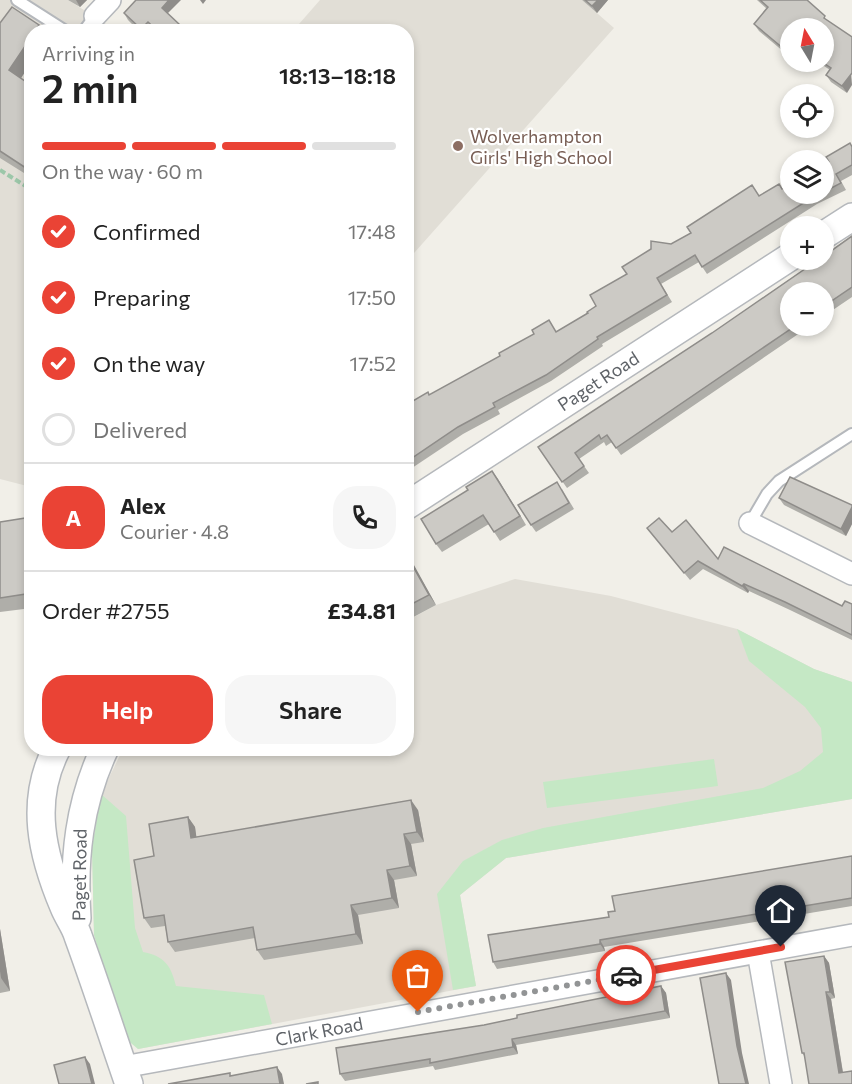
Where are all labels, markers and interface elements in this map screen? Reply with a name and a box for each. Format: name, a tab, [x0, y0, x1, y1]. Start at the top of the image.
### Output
north arrow	[780, 18, 834, 72]
map controls	[780, 18, 834, 336]
text: Arriving in	[42, 41, 135, 65]
text: 18:13–18:18	[279, 62, 396, 89]
text: 2 min	[42, 63, 139, 111]
button: locate	[780, 84, 834, 138]
place label: Wolverhampton Girls' High School	[470, 125, 612, 168]
marker: Wolverhampton Girls' High School	[451, 139, 465, 153]
button: layers	[780, 150, 834, 204]
text: On the way · 60 m	[42, 159, 203, 183]
icon: check	[42, 215, 75, 248]
button: +	[780, 216, 834, 270]
text: Confirmed	[93, 218, 200, 245]
text: 17:48	[348, 219, 396, 243]
icon: check	[42, 281, 75, 314]
button: −	[780, 282, 834, 336]
text: Preparing	[93, 284, 190, 311]
text: 17:50	[348, 285, 396, 309]
icon: check	[42, 347, 75, 380]
street label: Paget Road	[553, 347, 643, 415]
text: On the way	[93, 350, 205, 377]
text: 17:52	[350, 351, 396, 375]
text: Delivered	[93, 416, 187, 443]
button: phone	[333, 486, 396, 549]
text: Alex	[120, 492, 166, 519]
text: A	[66, 504, 81, 531]
text: Courier · 4.8	[120, 519, 229, 543]
text: Order #2755	[42, 597, 170, 624]
text: £34.81	[327, 597, 396, 624]
button: Help	[42, 675, 213, 744]
button: Share	[225, 675, 396, 744]
street label: Paget Road	[67, 829, 91, 921]
pin	[755, 885, 806, 947]
icon: home	[764, 894, 797, 927]
courier	[596, 945, 656, 1005]
pin	[392, 950, 443, 1012]
icon: bag	[401, 959, 434, 992]
icon: car	[610, 959, 643, 992]
street label: Clark Road	[273, 1012, 365, 1050]

